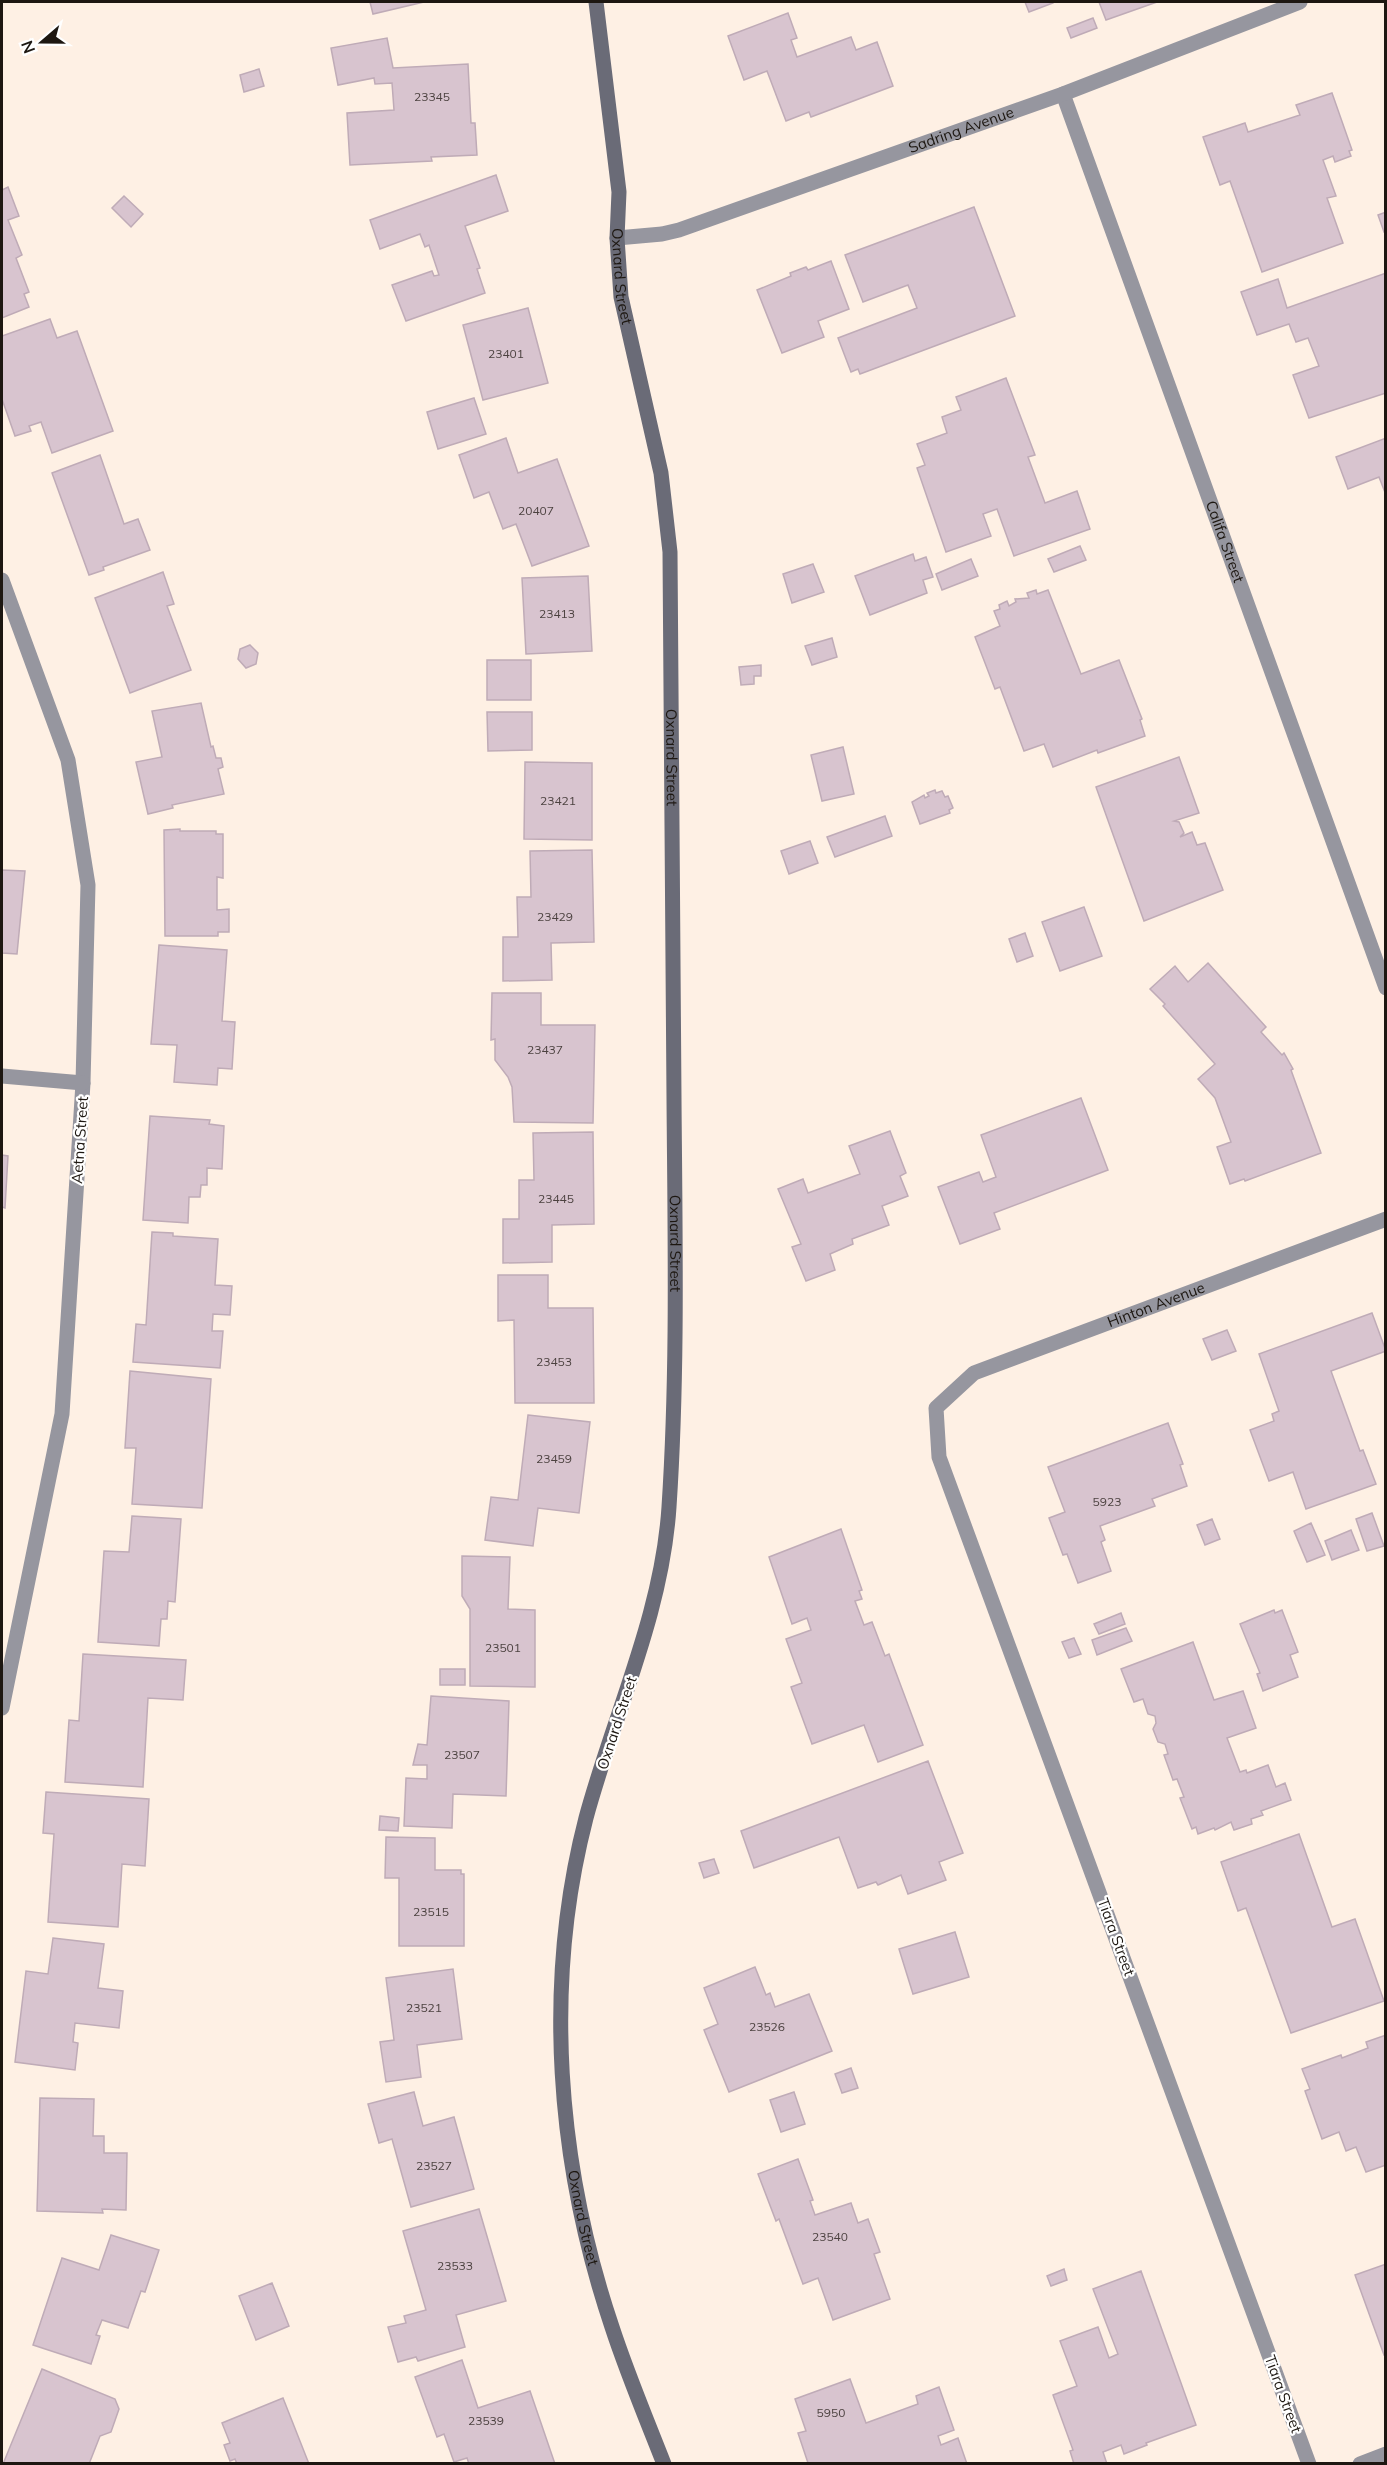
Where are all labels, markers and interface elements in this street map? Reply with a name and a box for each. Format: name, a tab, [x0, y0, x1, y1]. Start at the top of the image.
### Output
north arrow	[12, 12, 72, 72]
text: N	[16, 38, 39, 56]
house number: 23345	[414, 89, 450, 104]
street label: Sadring Avenue	[906, 102, 1016, 157]
street label: Oxnard Street	[608, 228, 637, 326]
house number: 23401	[488, 346, 524, 361]
street label: Califa Street	[1202, 498, 1249, 585]
house number: 20407	[518, 503, 554, 518]
house number: 23413	[539, 606, 575, 621]
street label: Oxnard Street	[662, 709, 682, 806]
house number: 23421	[540, 793, 576, 808]
house number: 23429	[537, 909, 573, 924]
house number: 23437	[527, 1042, 563, 1057]
street label: Aetna Street	[67, 1096, 92, 1184]
house number: 23445	[538, 1191, 574, 1206]
street label: Oxnard Street	[666, 1195, 685, 1292]
street label: Hinton Avenue	[1105, 1278, 1207, 1331]
house number: 23453	[536, 1354, 572, 1369]
house number: 23459	[536, 1451, 572, 1466]
house number: 5923	[1093, 1494, 1121, 1509]
house number: 23501	[485, 1640, 521, 1655]
street label: Oxnard Street	[592, 1674, 641, 1772]
house number: 23507	[444, 1747, 480, 1762]
street label: Tiara Street	[1094, 1895, 1139, 1978]
house number: 23515	[413, 1904, 449, 1919]
house number: 23521	[406, 2000, 442, 2015]
house number: 23526	[749, 2019, 785, 2034]
house number: 23527	[416, 2158, 452, 2173]
street label: Oxnard Street	[564, 2169, 603, 2268]
house number: 23540	[812, 2229, 848, 2244]
house number: 23533	[437, 2258, 473, 2273]
street label: Tiara Street	[1261, 2352, 1306, 2435]
house number: 5950	[817, 2405, 845, 2420]
house number: 23539	[468, 2413, 504, 2428]

